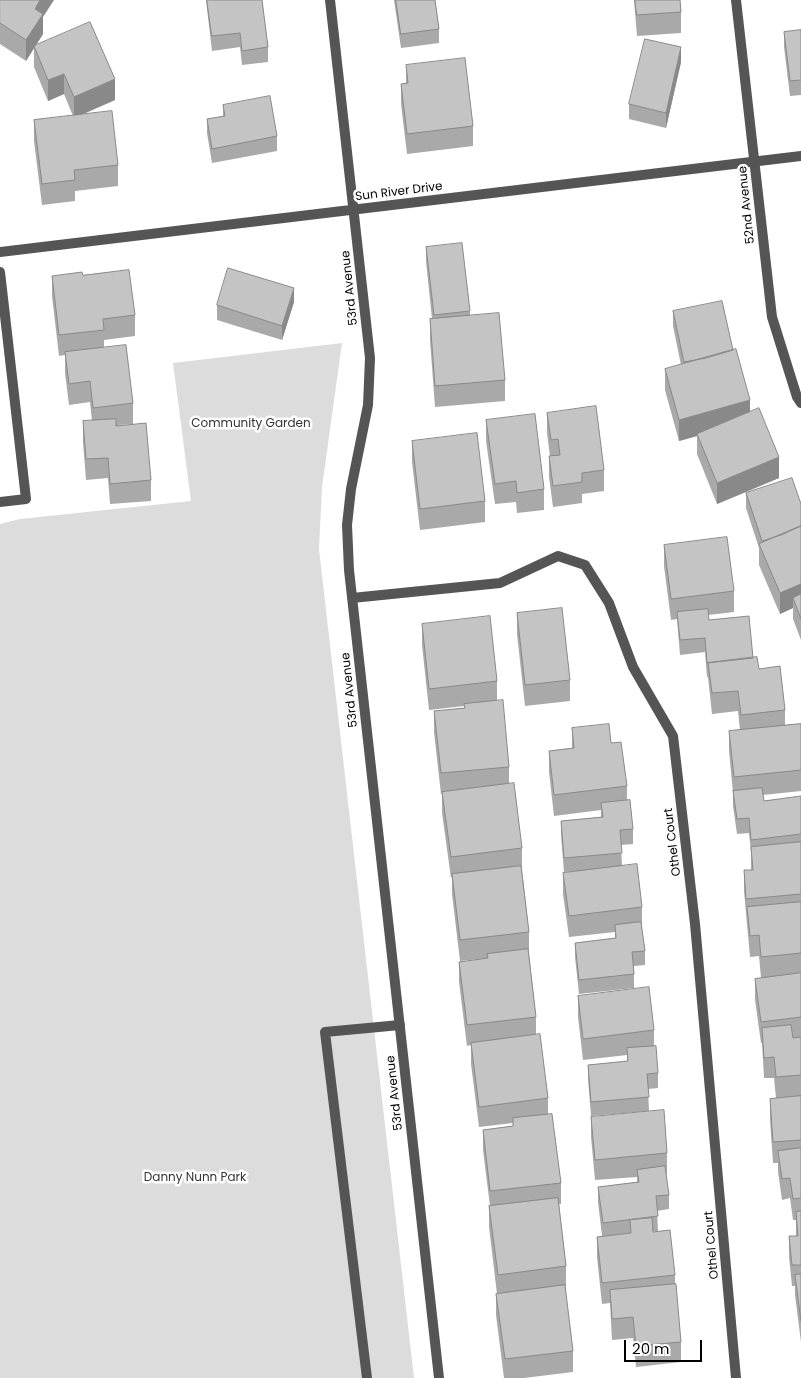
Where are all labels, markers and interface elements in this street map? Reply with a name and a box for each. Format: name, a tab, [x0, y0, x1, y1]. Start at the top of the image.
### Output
street label: 52nd Avenue	[736, 165, 758, 245]
street label: Sun River Drive	[355, 180, 443, 204]
street label: 53rd Avenue	[339, 250, 361, 326]
park label: Community Garden	[191, 417, 311, 431]
street label: 53rd Avenue	[339, 652, 361, 728]
street label: Othel Court	[662, 807, 684, 877]
street label: 53rd Avenue	[384, 1055, 406, 1131]
park label: Danny Nunn Park	[144, 1171, 246, 1185]
street label: Othel Court	[702, 1210, 722, 1280]
scale bar	[626, 1330, 704, 1362]
text: 20 m	[632, 1338, 670, 1359]

